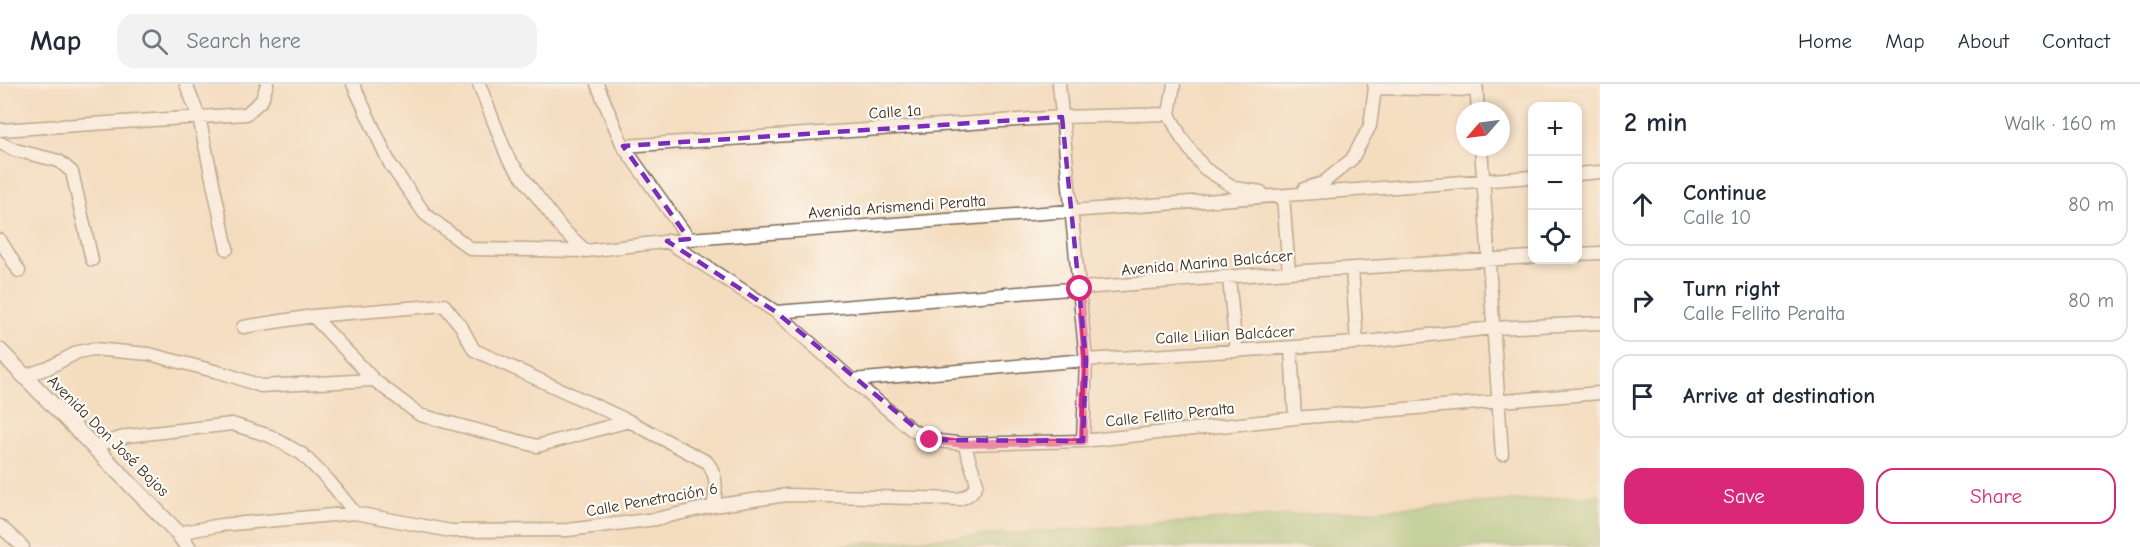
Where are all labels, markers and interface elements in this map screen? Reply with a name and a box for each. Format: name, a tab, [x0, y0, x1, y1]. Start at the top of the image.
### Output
search box	[117, 14, 537, 68]
text: Map	[30, 25, 81, 57]
icon: search	[138, 25, 171, 58]
text: Search here	[186, 28, 301, 54]
text: Home	[1798, 29, 1852, 53]
text: Map	[1885, 29, 1925, 53]
text: About	[1958, 29, 2009, 53]
text: Contact	[2042, 29, 2110, 53]
street label: Calle 1a	[868, 101, 922, 123]
north arrow	[1456, 102, 1510, 156]
map controls	[1528, 102, 1582, 264]
button: +	[1528, 102, 1582, 156]
text: 2 min	[1624, 108, 1687, 138]
text: Walk · 160 m	[2005, 112, 2116, 135]
button: −	[1528, 156, 1582, 210]
text: Continue	[1683, 180, 1766, 206]
icon: ahead	[1626, 188, 1659, 221]
street label: Avenida Arismendi Peralta	[807, 192, 987, 222]
text: 80 m	[2068, 193, 2114, 216]
text: Calle 10	[1683, 206, 1751, 229]
button: locate	[1528, 210, 1582, 264]
street label: Avenida Marina Balcácer	[1121, 246, 1294, 279]
route start	[1066, 275, 1092, 301]
text: Turn right	[1683, 276, 1780, 302]
icon: right	[1626, 284, 1659, 317]
text: 80 m	[2068, 289, 2114, 312]
text: Calle Fellito Peralta	[1683, 302, 1845, 325]
street label: Calle Lilian Balcácer	[1155, 322, 1296, 348]
street label: Avenida Don José Bojos	[44, 372, 172, 500]
icon: arrive	[1626, 380, 1659, 413]
text: Arrive at destination	[1683, 383, 1875, 409]
street label: Calle Fellito Peralta	[1105, 399, 1235, 431]
route end	[916, 426, 942, 452]
button: Save	[1624, 468, 1864, 524]
button: Share	[1876, 468, 2116, 524]
street label: Calle Penetración 6	[585, 480, 719, 520]

